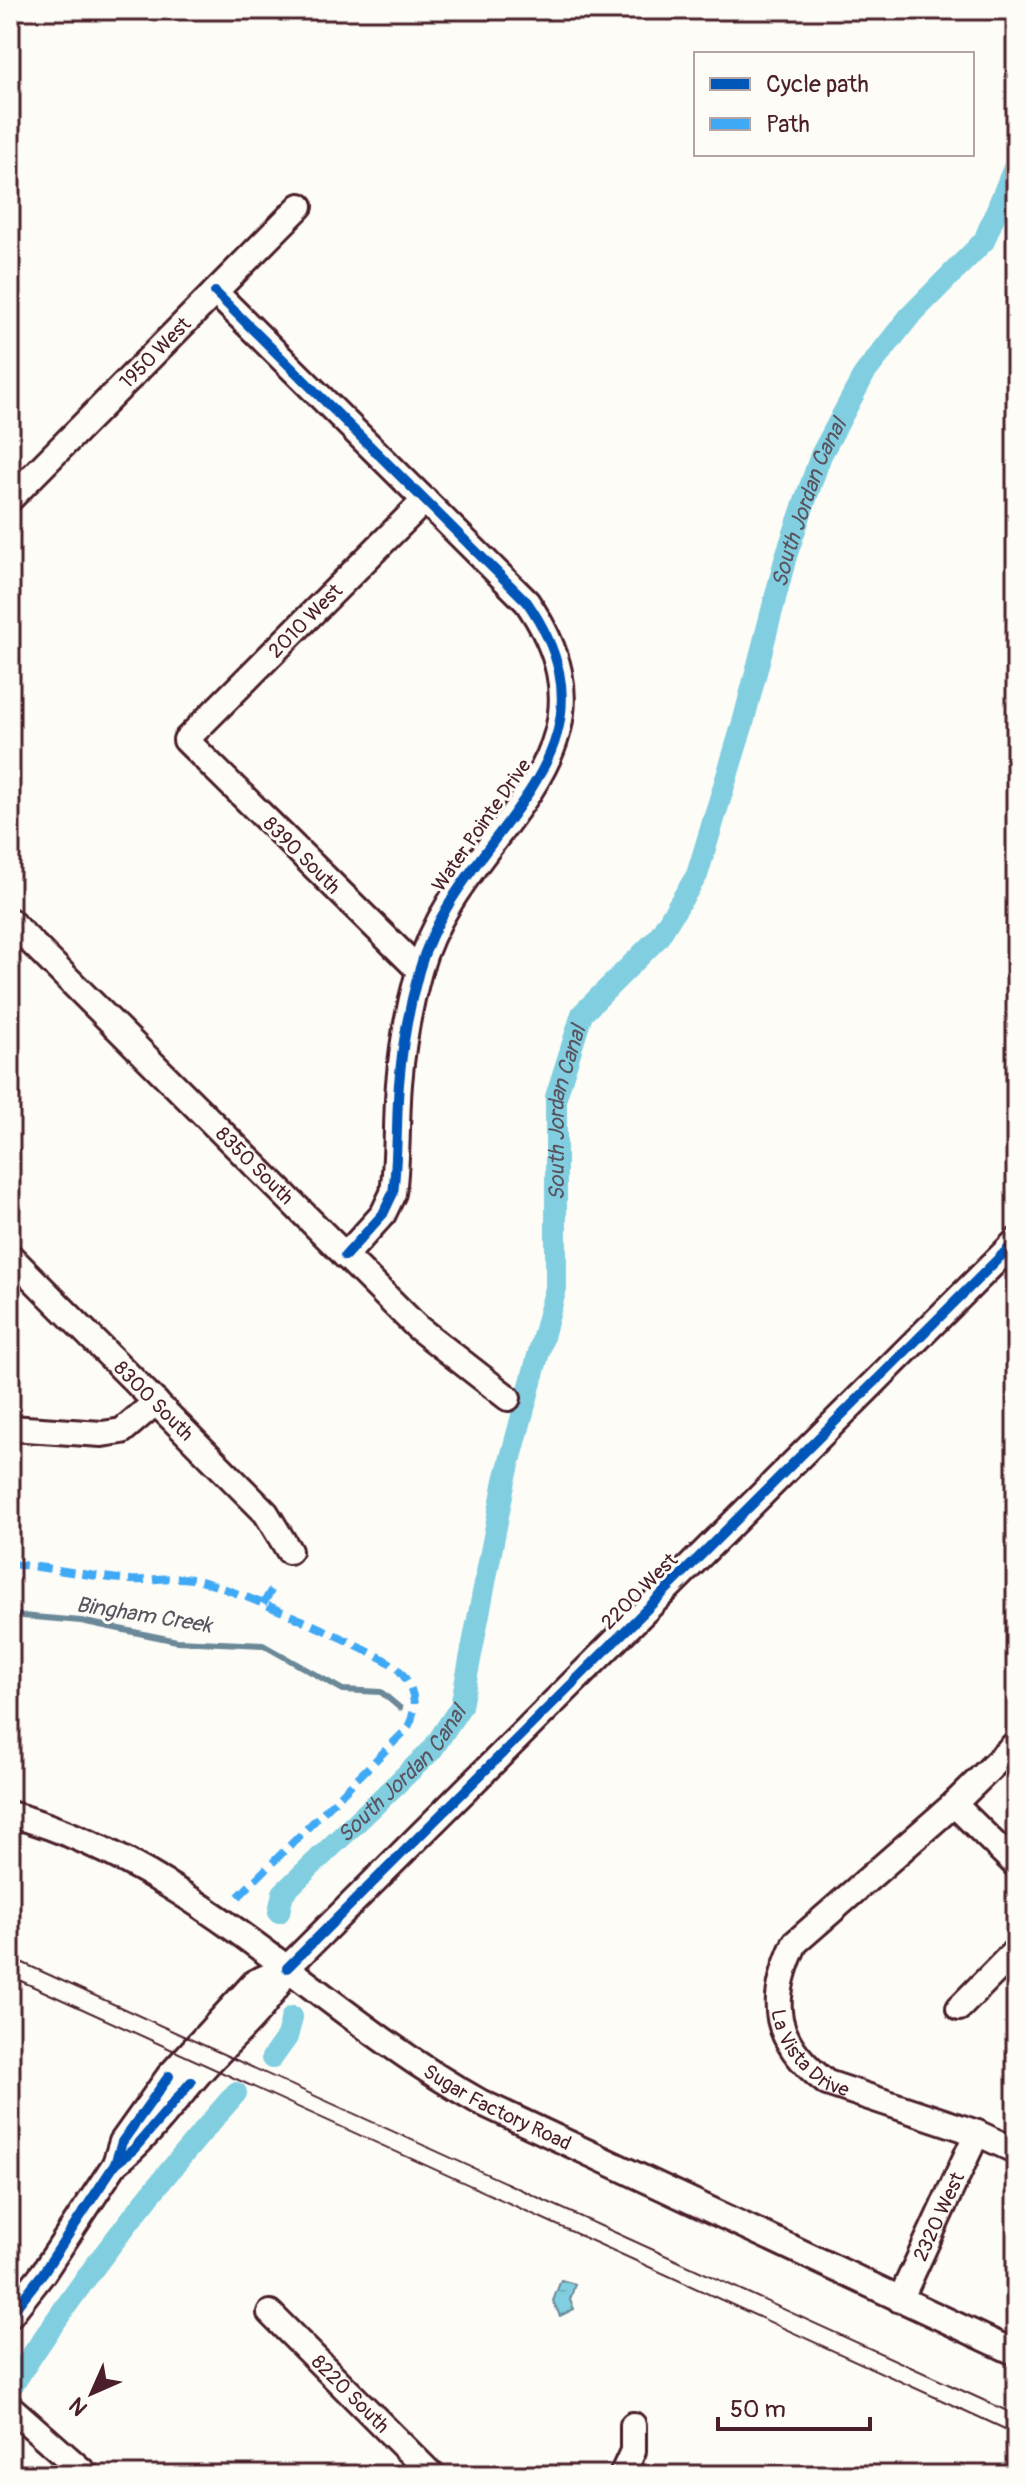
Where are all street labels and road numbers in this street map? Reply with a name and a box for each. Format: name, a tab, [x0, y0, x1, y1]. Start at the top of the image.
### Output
street label: 1950 West	[114, 311, 197, 394]
street label: 2010 West	[263, 578, 348, 663]
street label: Water Pointe Drive	[426, 754, 537, 897]
street label: 8390 South	[258, 811, 346, 899]
street label: 8350 South	[210, 1122, 299, 1210]
street label: 8300 South	[108, 1356, 199, 1446]
street label: 2200 West	[596, 1547, 683, 1635]
street label: La Vista Drive	[766, 2008, 853, 2103]
street label: Sugar Factory Road	[418, 2059, 575, 2156]
street label: 2320 West	[908, 2167, 971, 2265]
street label: 8220 South	[306, 2350, 395, 2438]

